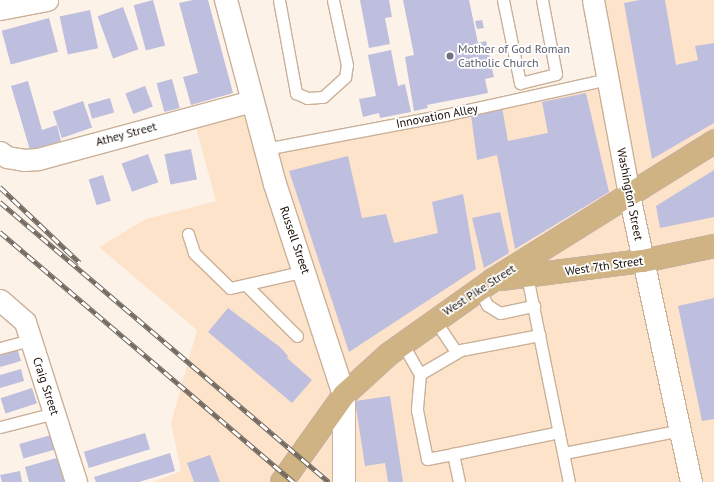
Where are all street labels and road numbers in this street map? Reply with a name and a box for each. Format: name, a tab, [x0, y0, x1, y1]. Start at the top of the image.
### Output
street label: Innovation Alley	[395, 101, 479, 131]
street label: Athey Street	[94, 119, 158, 149]
street label: Washington Street	[614, 146, 646, 242]
street label: Russell Street	[277, 204, 313, 276]
street label: West 7th Street	[564, 253, 644, 279]
street label: West Pike Street	[440, 261, 518, 319]
street label: Craig Street	[30, 355, 62, 417]

